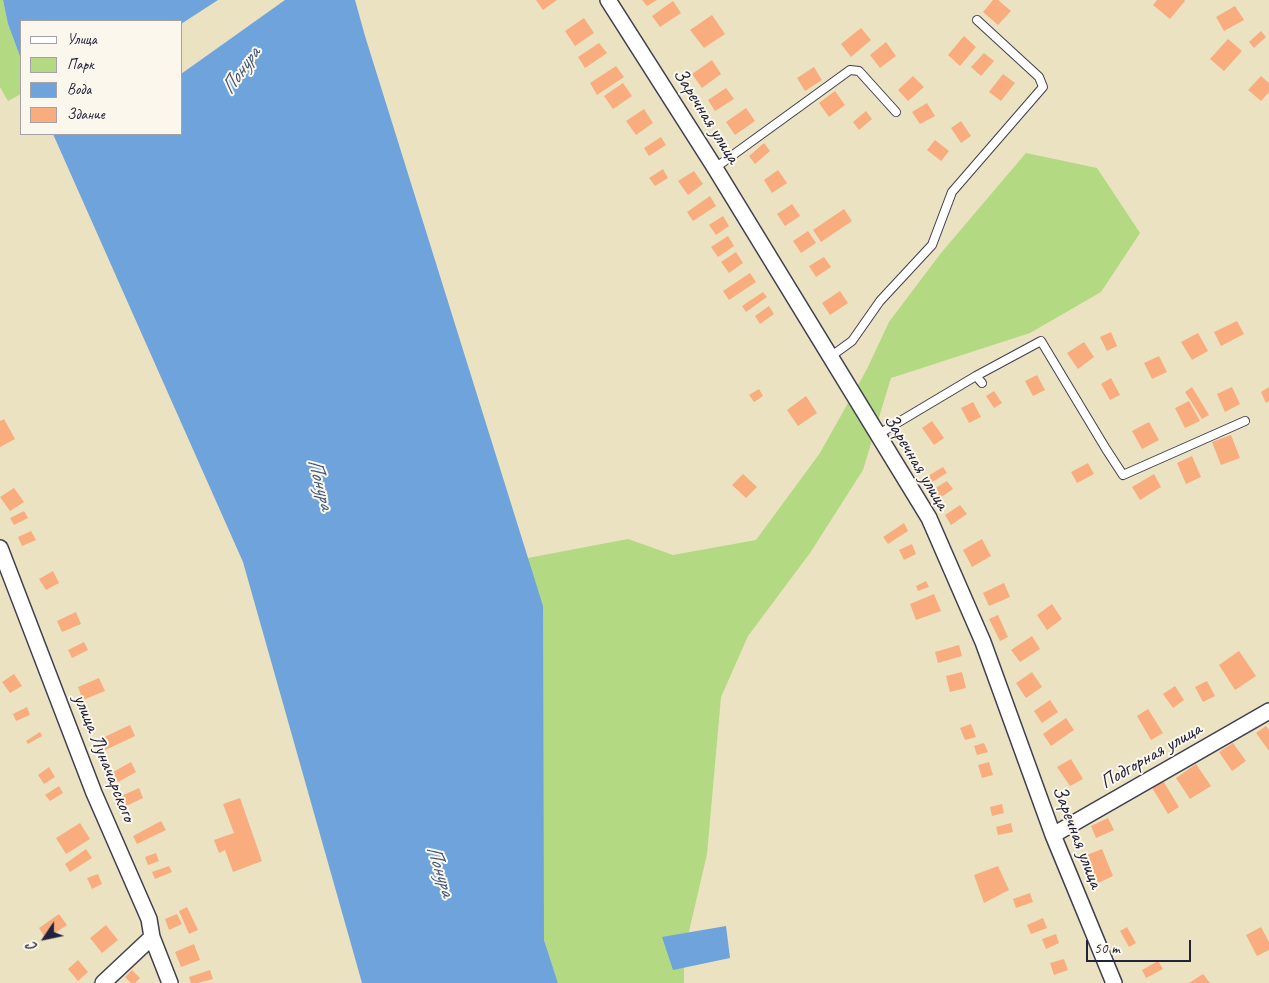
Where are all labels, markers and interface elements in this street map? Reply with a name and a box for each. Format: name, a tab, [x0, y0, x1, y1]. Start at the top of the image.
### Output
legend	[20, 20, 182, 135]
text: Улица	[67, 30, 97, 49]
water label: Понура	[216, 43, 266, 99]
text: Парк	[67, 55, 94, 74]
street label: Заречная улица	[667, 64, 745, 168]
text: Вода	[67, 80, 91, 99]
text: Здание	[67, 105, 105, 124]
street label: Заречная улица	[878, 410, 954, 514]
water label: Понура	[301, 456, 339, 512]
street label: улица Луначарского	[68, 691, 140, 825]
street label: Подгорная улица	[1096, 717, 1206, 795]
street label: Заречная улица	[1046, 782, 1108, 892]
water label: Понура	[420, 842, 460, 900]
north arrow	[20, 913, 70, 963]
scale bar	[1089, 930, 1194, 962]
text: С	[23, 939, 41, 954]
text: 50 m	[1094, 939, 1120, 958]

